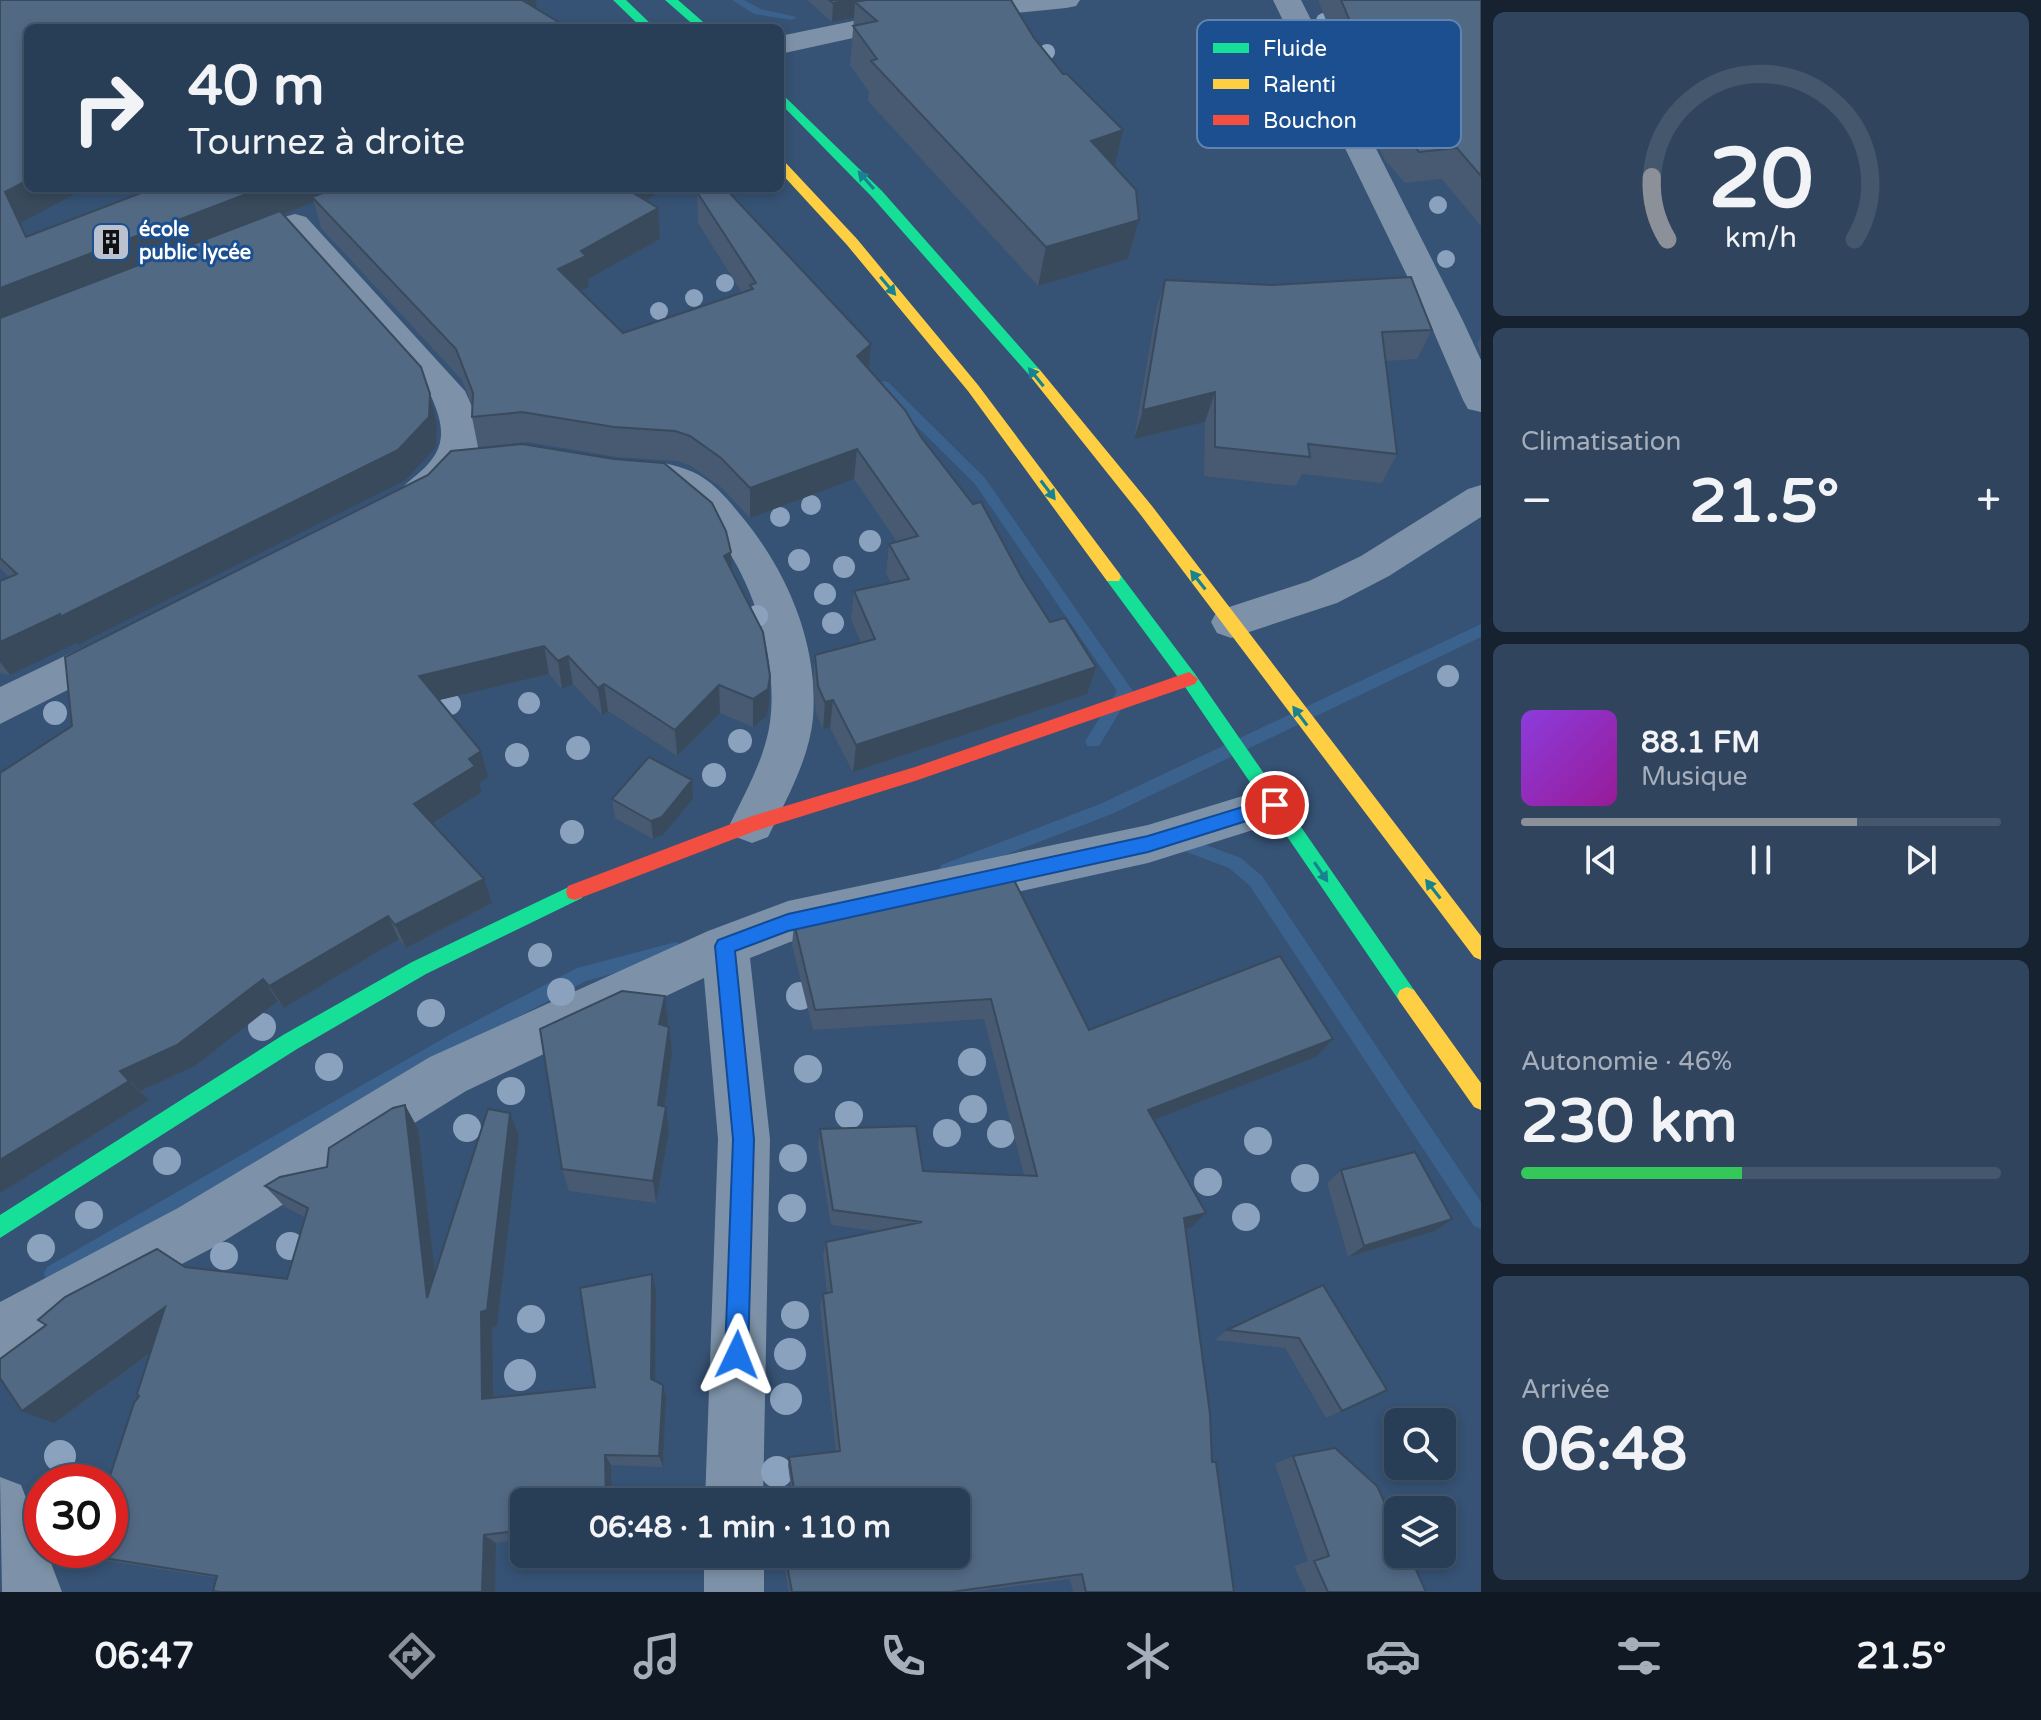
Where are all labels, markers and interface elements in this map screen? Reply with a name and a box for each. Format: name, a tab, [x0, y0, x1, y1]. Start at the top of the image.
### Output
legend	[1197, 20, 1461, 148]
text: Fluide	[1263, 36, 1327, 62]
text: 40 m	[188, 53, 324, 120]
icon: right	[56, 56, 160, 160]
text: Ralenti	[1263, 72, 1336, 98]
text: Bouchon	[1263, 108, 1357, 134]
text: Tournez à droite	[188, 121, 465, 164]
text: 20	[1709, 130, 1813, 230]
one-way arrow	[858, 171, 875, 191]
place label: école public lycée	[139, 218, 251, 265]
building icon: école public lycée	[90, 221, 132, 263]
text: km/h	[1725, 221, 1797, 255]
one-way arrow	[879, 275, 896, 296]
one-way arrow	[1028, 367, 1045, 387]
text: Climatisation	[1521, 426, 1681, 457]
text: 21.5°	[1689, 466, 1839, 538]
text: −	[1521, 475, 1552, 528]
text: +	[1976, 475, 2001, 528]
one-way arrow	[1040, 480, 1056, 500]
one-way arrow	[1190, 570, 1206, 590]
one-way arrow	[1293, 706, 1309, 726]
text: 88.1 FM	[1641, 724, 1760, 761]
text: Musique	[1641, 761, 1748, 792]
pin	[1241, 771, 1309, 839]
icon: arrive	[1253, 783, 1297, 827]
icon: previous	[1579, 838, 1623, 882]
icon: pause	[1739, 838, 1783, 882]
icon: next	[1899, 838, 1943, 882]
one-way arrow	[1313, 862, 1328, 883]
one-way arrow	[1426, 879, 1442, 899]
text: Autonomie · 46%	[1521, 1046, 1732, 1077]
text: 230 km	[1521, 1086, 1737, 1158]
position arrow	[695, 1313, 779, 1397]
text: Arrivée	[1521, 1374, 1610, 1405]
map controls	[1384, 1408, 1456, 1568]
button: search	[1384, 1408, 1456, 1480]
text: 06:48	[1521, 1414, 1687, 1486]
speed limit sign: 30	[24, 1464, 128, 1568]
button: layers	[1384, 1496, 1456, 1568]
text: 06:48 · 1 min · 110 m	[589, 1509, 891, 1546]
icon: directions	[384, 1628, 440, 1684]
icon: music	[629, 1628, 685, 1684]
icon: phone	[875, 1628, 931, 1684]
icon: climate	[1120, 1628, 1176, 1684]
icon: car	[1365, 1628, 1421, 1684]
icon: filters	[1611, 1628, 1667, 1684]
text: 06:47	[95, 1635, 194, 1678]
text: 21.5°	[1856, 1635, 1946, 1678]

